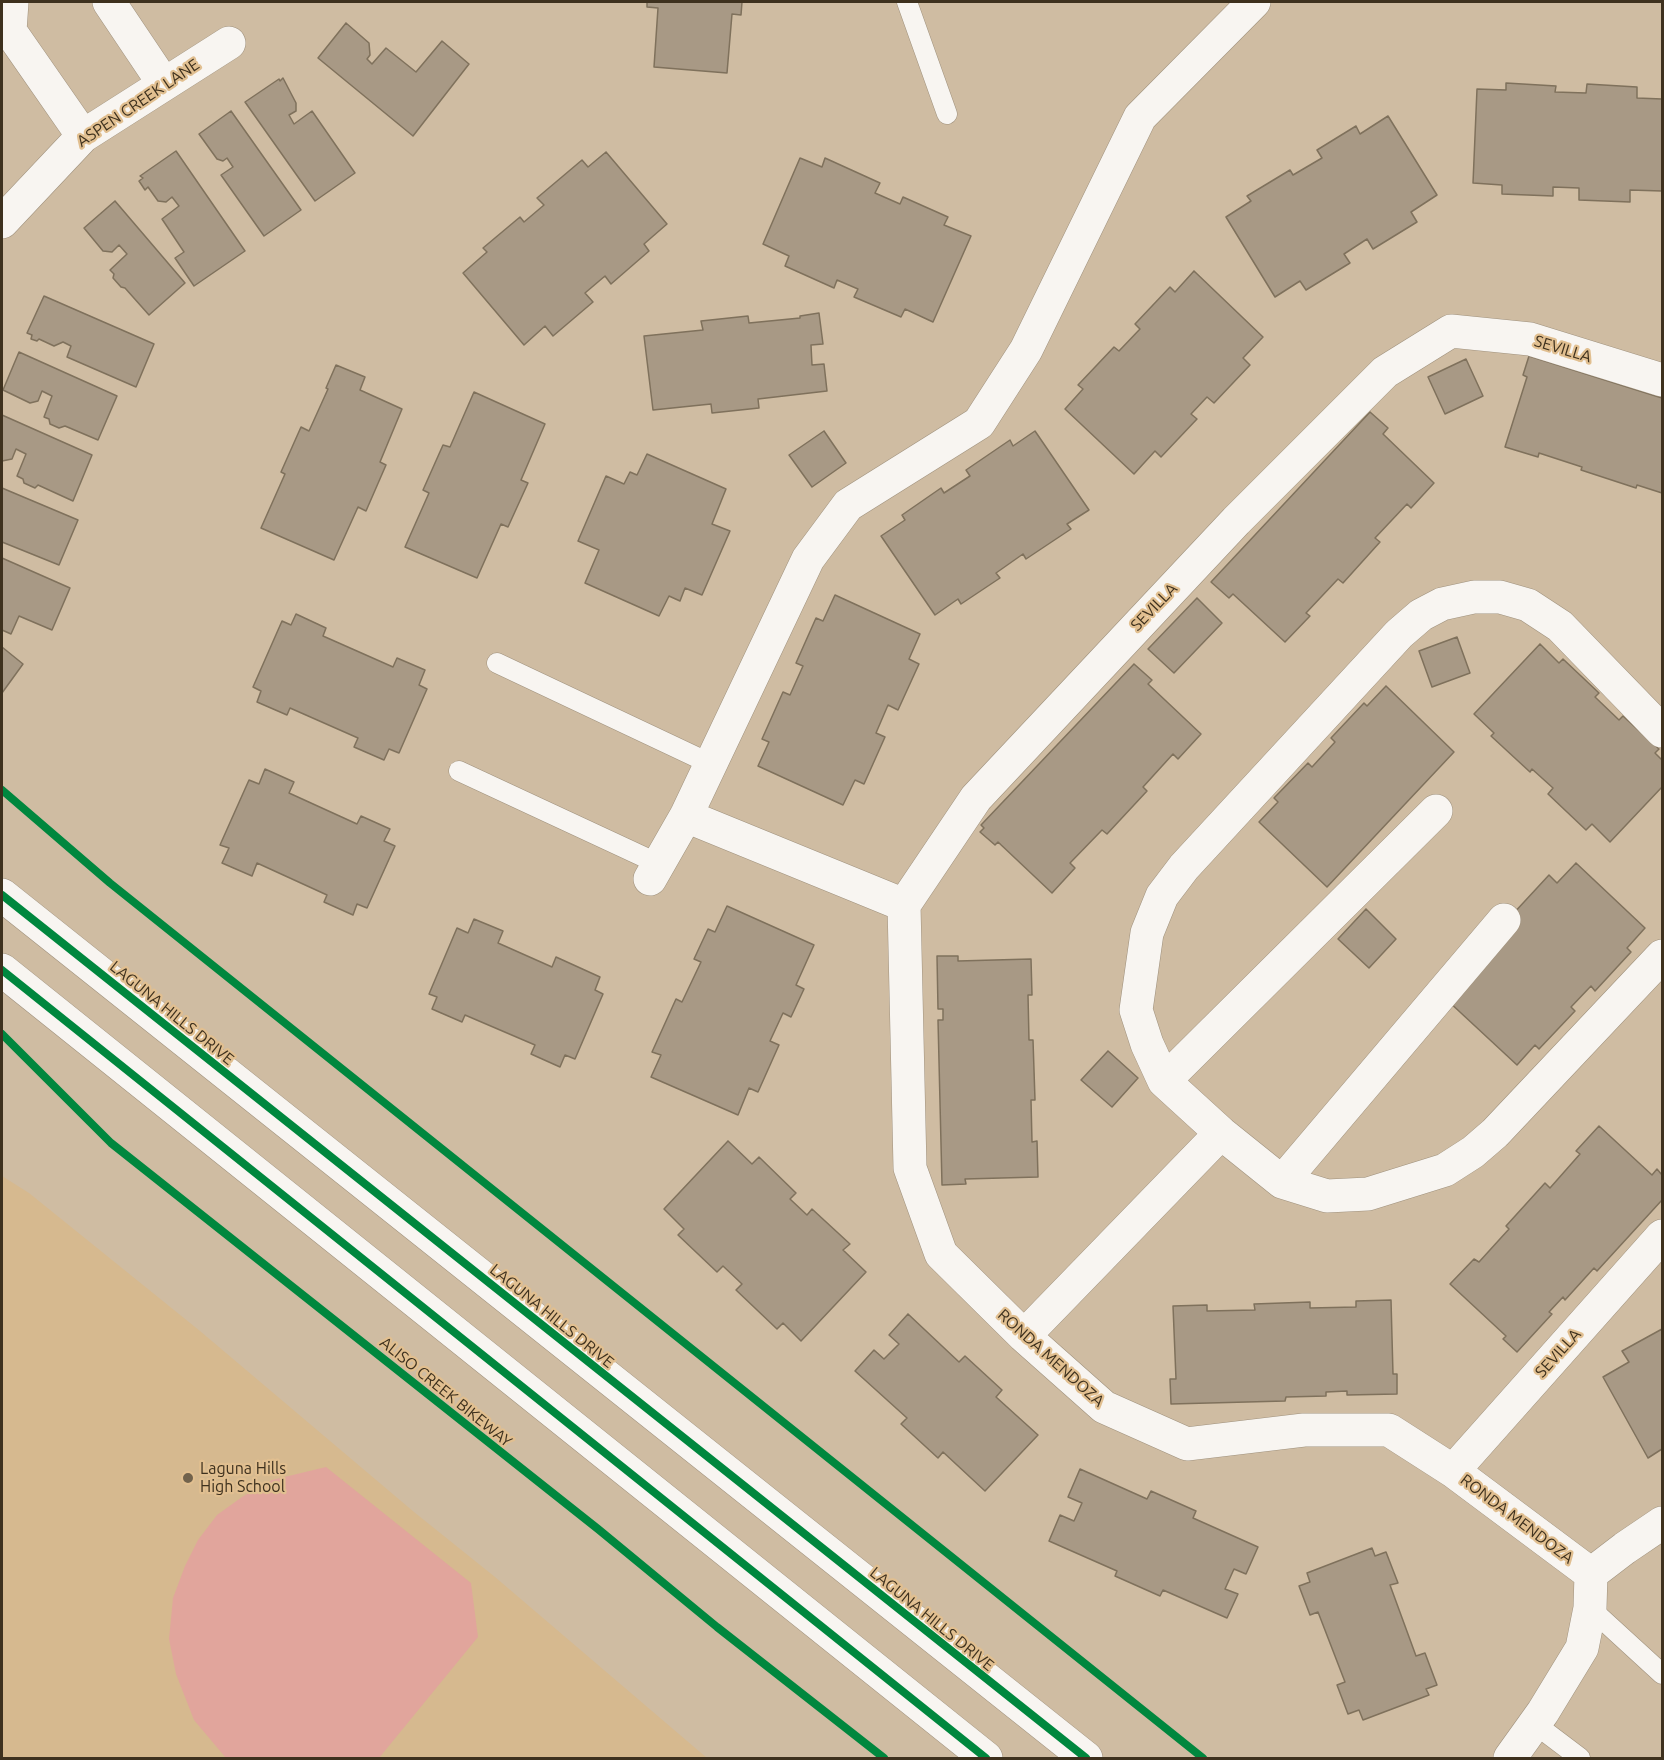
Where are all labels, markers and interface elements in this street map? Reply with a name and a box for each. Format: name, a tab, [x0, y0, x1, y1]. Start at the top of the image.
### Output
street label: ASPEN CREEK LANE	[73, 55, 203, 151]
street label: SEVILLA	[1532, 331, 1594, 367]
street label: SEVILLA	[1127, 579, 1181, 635]
street label: LAGUNA HILLS DRIVE	[106, 957, 238, 1069]
street label: LAGUNA HILLS DRIVE	[486, 1260, 618, 1372]
street label: RONDA MENDOZA	[994, 1305, 1108, 1411]
street label: SEVILLA	[1531, 1325, 1585, 1381]
street label: ALISO CREEK BIKEWAY	[376, 1333, 516, 1451]
place label: Laguna Hills High School	[200, 1459, 286, 1497]
street label: RONDA MENDOZA	[1457, 1470, 1577, 1568]
marker: Laguna Hills High School	[181, 1471, 195, 1485]
street label: LAGUNA HILLS DRIVE	[866, 1563, 998, 1675]

